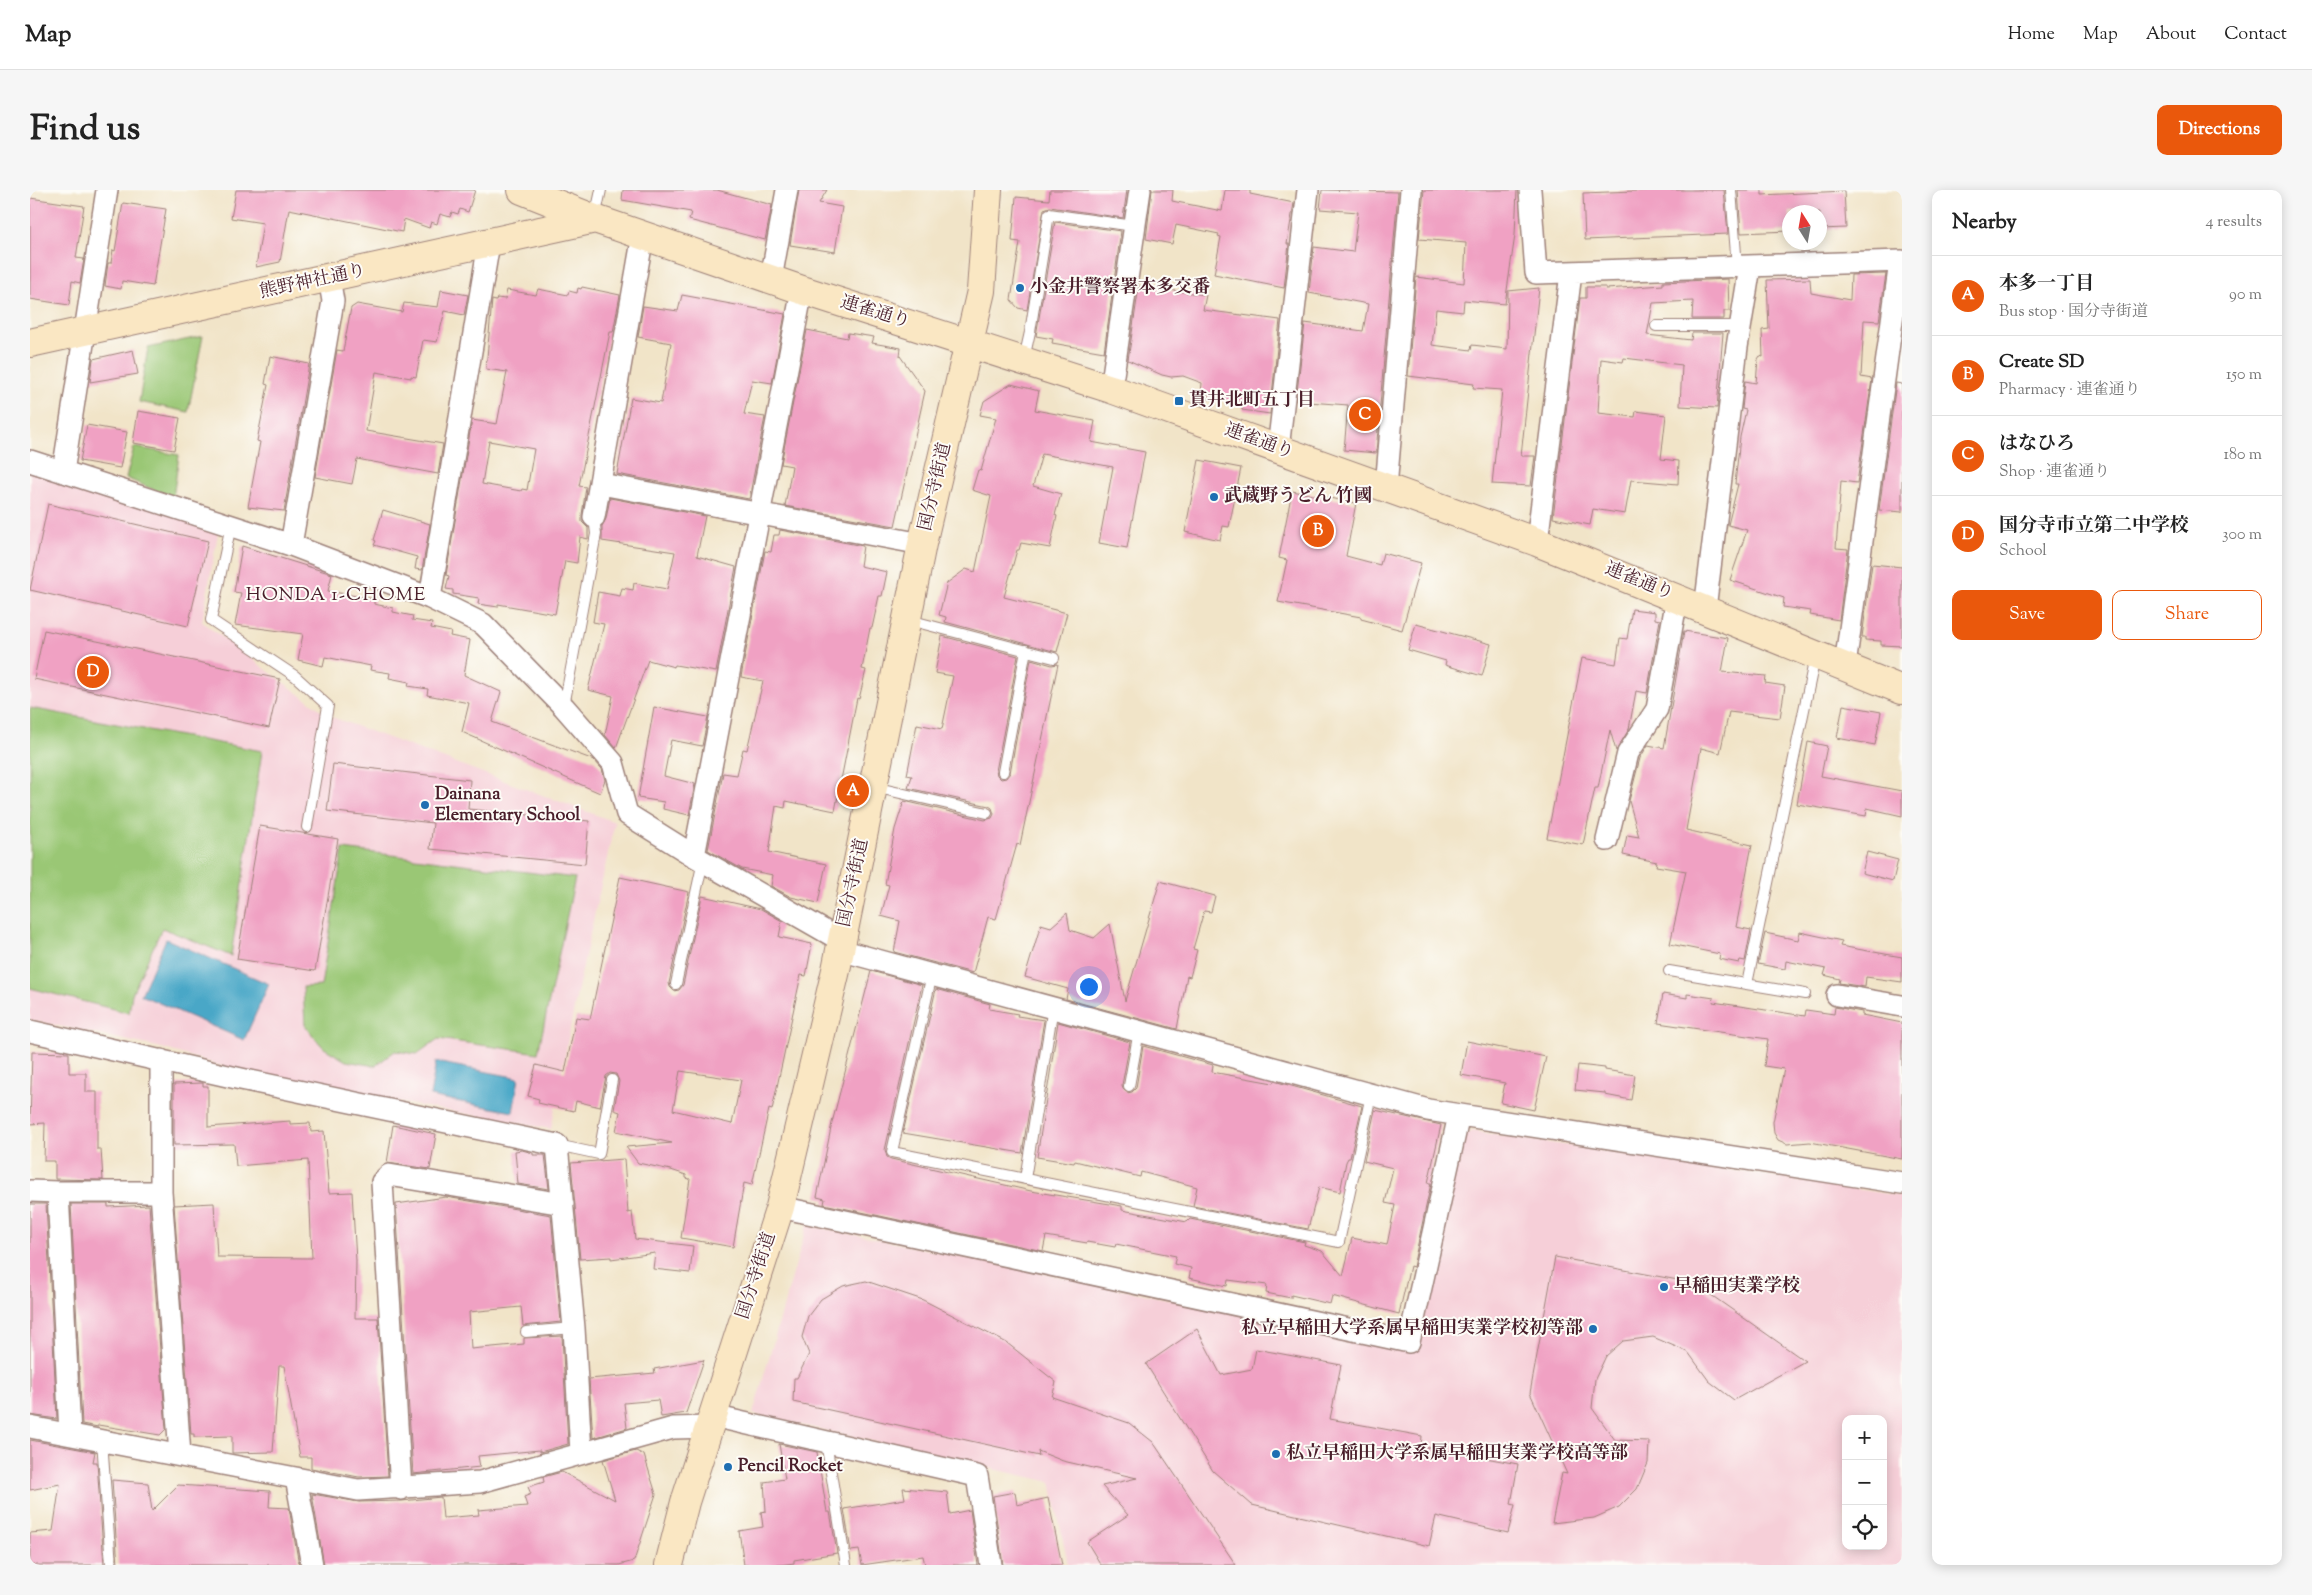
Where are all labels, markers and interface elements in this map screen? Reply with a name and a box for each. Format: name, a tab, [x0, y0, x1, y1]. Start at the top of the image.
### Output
text: Map	[25, 18, 71, 52]
text: Home	[2008, 22, 2055, 48]
text: Map	[2083, 22, 2118, 48]
text: About	[2146, 22, 2196, 48]
text: Contact	[2224, 22, 2287, 48]
text: Find us	[30, 105, 140, 156]
button: Directions	[2157, 105, 2282, 155]
north arrow	[1782, 205, 1827, 250]
text: Nearby	[1952, 208, 2017, 238]
text: 4 results	[2206, 211, 2262, 234]
street label: 熊野神社通り	[257, 258, 369, 306]
text: 本多一丁目	[1999, 271, 2094, 298]
place label: 小金井警察署本多交番	[1030, 275, 1210, 301]
marker: 小金井警察署本多交番	[1014, 282, 1026, 294]
text: A	[1962, 284, 1975, 307]
text: 90 m	[2229, 284, 2262, 307]
street label: 連雀通り	[837, 290, 913, 336]
text: Bus stop · 国分寺街道	[1999, 301, 2148, 324]
text: Create SD	[1999, 349, 2084, 376]
text: B	[1963, 364, 1973, 387]
text: 150 m	[2226, 364, 2262, 387]
text: Pharmacy · 連雀通り	[1999, 379, 2141, 402]
place label: 貫井北町五丁目	[1189, 388, 1315, 414]
marker: 貫井北町五丁目	[1173, 395, 1185, 407]
pin: C	[1349, 396, 1381, 434]
street label: 連雀通り	[1221, 417, 1297, 467]
text: はなひろ	[1999, 431, 2075, 458]
street label: 国分寺街道	[913, 440, 959, 534]
text: C	[1962, 444, 1974, 467]
text: 180 m	[2223, 444, 2262, 467]
text: Shop · 連雀通り	[1999, 461, 2110, 484]
place label: 武蔵野うどん 竹國	[1224, 484, 1372, 510]
marker: 武蔵野うどん 竹國	[1208, 491, 1220, 503]
pin: B	[1302, 512, 1334, 550]
text: 国分寺市立第二中学校	[1999, 513, 2189, 540]
text: D	[1962, 524, 1974, 547]
text: 300 m	[2222, 524, 2262, 547]
text: School	[1999, 540, 2047, 563]
street label: 連雀通り	[1601, 556, 1677, 608]
district label: HONDA 1-CHOME	[246, 582, 426, 609]
button: Save	[1952, 590, 2102, 640]
button: Share	[2112, 590, 2262, 640]
pin: D	[77, 653, 109, 691]
pin: A	[837, 772, 869, 810]
place label: Dainana Elementary School	[435, 782, 581, 829]
marker: Dainana Elementary School	[419, 799, 431, 811]
street label: 国分寺街道	[832, 836, 876, 930]
your location	[1076, 974, 1102, 1000]
street label: 国分寺街道	[731, 1229, 783, 1323]
place label: 早稲田実業学校	[1674, 1274, 1800, 1300]
marker: 早稲田実業学校	[1658, 1281, 1670, 1293]
place label: 私立早稲田大学系属早稲田実業学校初等部	[1241, 1316, 1583, 1342]
marker: 私立早稲田大学系属早稲田実業学校初等部	[1587, 1323, 1599, 1335]
map controls	[1842, 1415, 1887, 1550]
button: +	[1842, 1415, 1887, 1460]
place label: 私立早稲田大学系属早稲田実業学校高等部	[1286, 1441, 1628, 1467]
marker: 私立早稲田大学系属早稲田実業学校高等部	[1270, 1448, 1282, 1460]
place label: Pencil Rocket	[738, 1454, 843, 1480]
button: −	[1842, 1460, 1887, 1505]
marker: Pencil Rocket	[722, 1461, 734, 1473]
button: locate	[1842, 1505, 1887, 1550]

